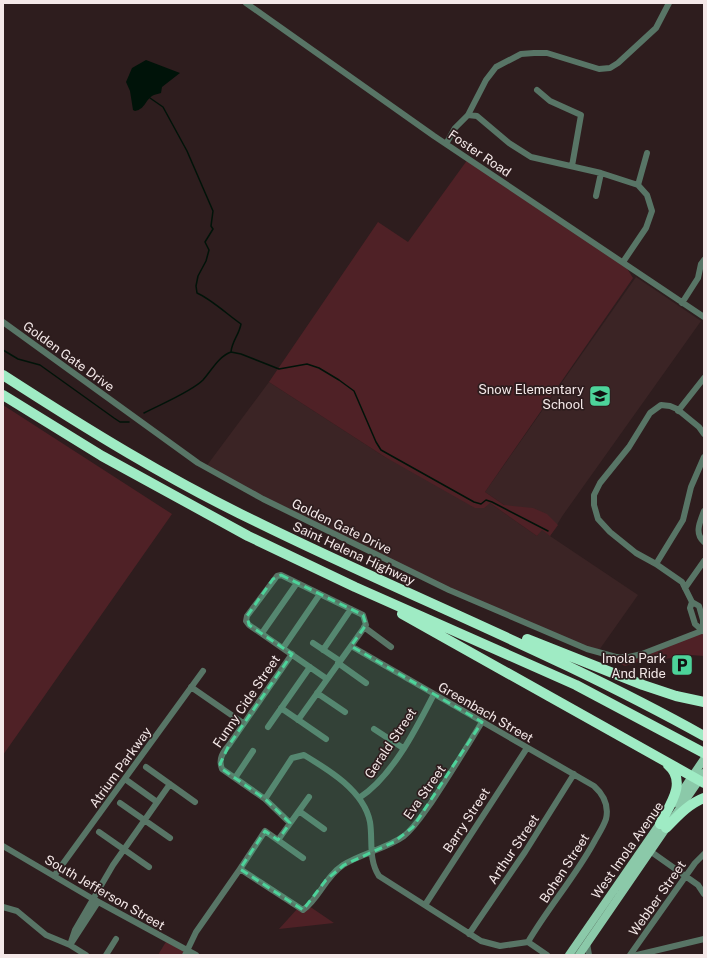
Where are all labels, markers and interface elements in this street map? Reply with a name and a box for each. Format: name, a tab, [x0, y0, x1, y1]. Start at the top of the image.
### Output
street label: Foster Road	[445, 127, 514, 180]
street label: Golden Gate Drive	[20, 318, 117, 395]
place label: Snow Elementary School	[478, 382, 584, 412]
school or university icon: Snow Elementary School	[587, 383, 613, 409]
street label: Golden Gate Drive	[289, 496, 394, 557]
street label: Saint Helena Highway	[290, 519, 417, 588]
place label: Imola Park And Ride	[602, 651, 666, 681]
street label: Funny Cide Street	[210, 652, 283, 750]
parking icon: Imola Park And Ride	[669, 652, 695, 678]
street label: Greenbach Street	[436, 679, 536, 746]
street label: Gerald Street	[361, 705, 419, 781]
street label: Atrium Parkway	[86, 724, 155, 810]
street label: Eva Street	[400, 762, 449, 822]
street label: Barry Street	[440, 785, 493, 856]
street label: West Imola Avenue	[588, 799, 667, 902]
street label: Arthur Street	[485, 812, 542, 887]
street label: Bohen Street	[536, 831, 592, 906]
street label: South Jefferson Street	[42, 852, 168, 933]
street label: Webber Street	[626, 858, 689, 939]

